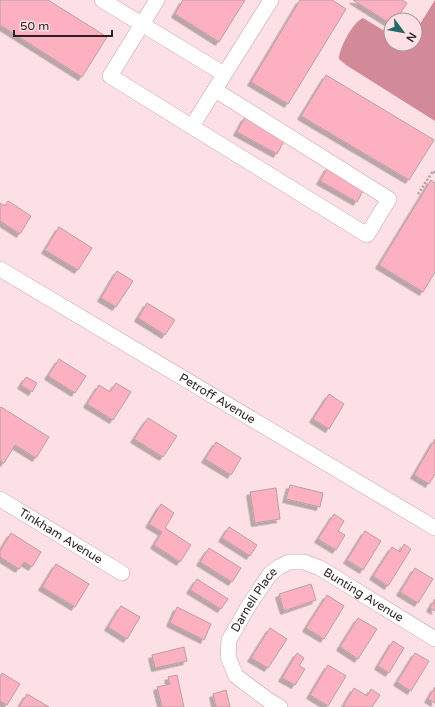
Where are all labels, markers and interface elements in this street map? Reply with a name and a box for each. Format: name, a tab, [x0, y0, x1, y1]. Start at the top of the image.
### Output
scale bar	[14, 12, 112, 38]
north arrow	[383, 12, 423, 52]
text: 50 m	[20, 19, 49, 33]
text: N	[403, 30, 419, 44]
street label: Petroff Avenue	[177, 370, 258, 427]
street label: Tinkham Avenue	[16, 505, 105, 567]
street label: Darnell Place	[228, 564, 280, 635]
street label: Bunting Avenue	[321, 565, 406, 625]

